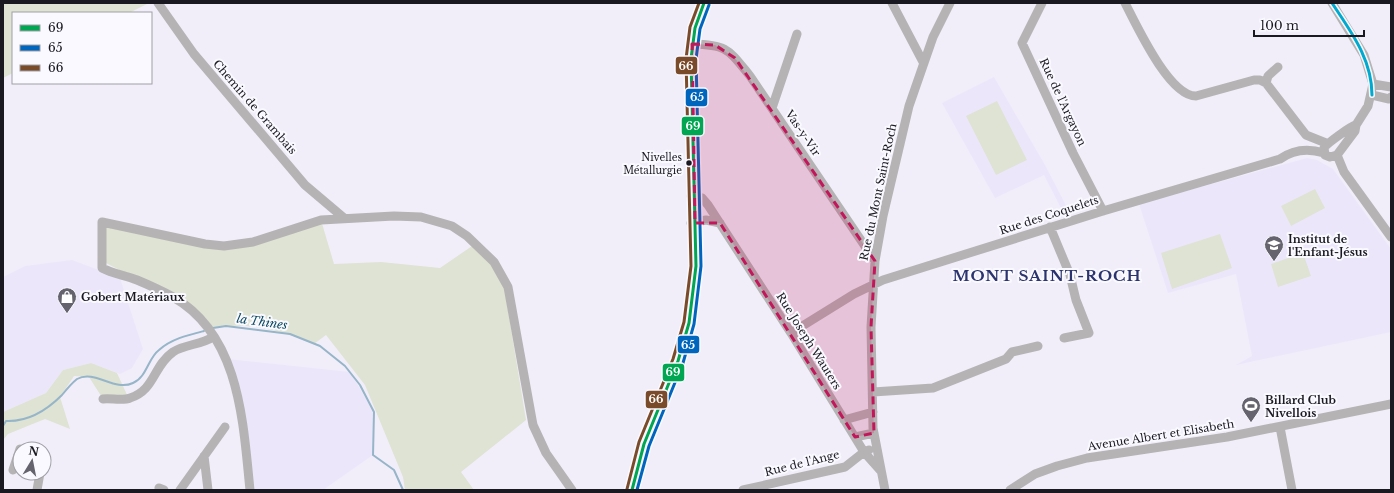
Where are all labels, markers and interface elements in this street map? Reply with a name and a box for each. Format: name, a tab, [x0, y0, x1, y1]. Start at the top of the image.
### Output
legend	[12, 12, 152, 84]
scale bar	[1254, 12, 1364, 38]
text: 100 m	[1260, 18, 1299, 33]
text: 69	[48, 20, 63, 35]
text: 65	[48, 40, 63, 55]
line badge: 66	[675, 56, 698, 75]
street label: Rue de l'Argayon	[1037, 56, 1090, 149]
street label: Chemin de Grambais	[210, 57, 300, 157]
text: 66	[679, 59, 693, 73]
text: 66	[48, 60, 64, 75]
line badge: 65	[685, 88, 708, 107]
text: 65	[690, 90, 704, 104]
street label: Vas-y-Vir	[782, 106, 824, 159]
line badge: 69	[681, 116, 704, 136]
text: 69	[686, 119, 700, 133]
street label: Rue du Mont Saint-Roch	[857, 122, 899, 262]
place label: Nivelles Métallurgie	[623, 151, 682, 177]
marker: Nivelles Métallurgie	[684, 158, 694, 168]
street label: Rue des Coquelets	[998, 192, 1100, 238]
place label: Institut de l'Enfant-Jésus	[1288, 232, 1368, 259]
school or university icon: Institut de l'Enfant-Jésus	[1263, 234, 1285, 262]
district label: MONT SAINT-ROCH	[952, 266, 1142, 285]
shop icon: Gobert Matériaux	[56, 286, 78, 314]
place label: Gobert Matériaux	[81, 290, 185, 304]
street label: Rue Joseph Wauters	[773, 290, 845, 392]
water label: la Thines	[236, 311, 289, 333]
line badge: 65	[677, 335, 700, 354]
text: 65	[681, 338, 695, 352]
line badge: 69	[662, 363, 685, 382]
text: 69	[666, 365, 680, 379]
line badge: 66	[645, 390, 668, 409]
text: 66	[649, 392, 663, 406]
place label: Billard Club Nivellois	[1265, 393, 1336, 420]
sports icon: Billard Club Nivellois	[1240, 395, 1262, 423]
street label: Avenue Albert et Elisabeth	[1086, 416, 1236, 454]
north arrow	[12, 441, 52, 481]
text: N	[27, 443, 41, 459]
street label: Rue de l'Ange	[763, 447, 841, 479]

